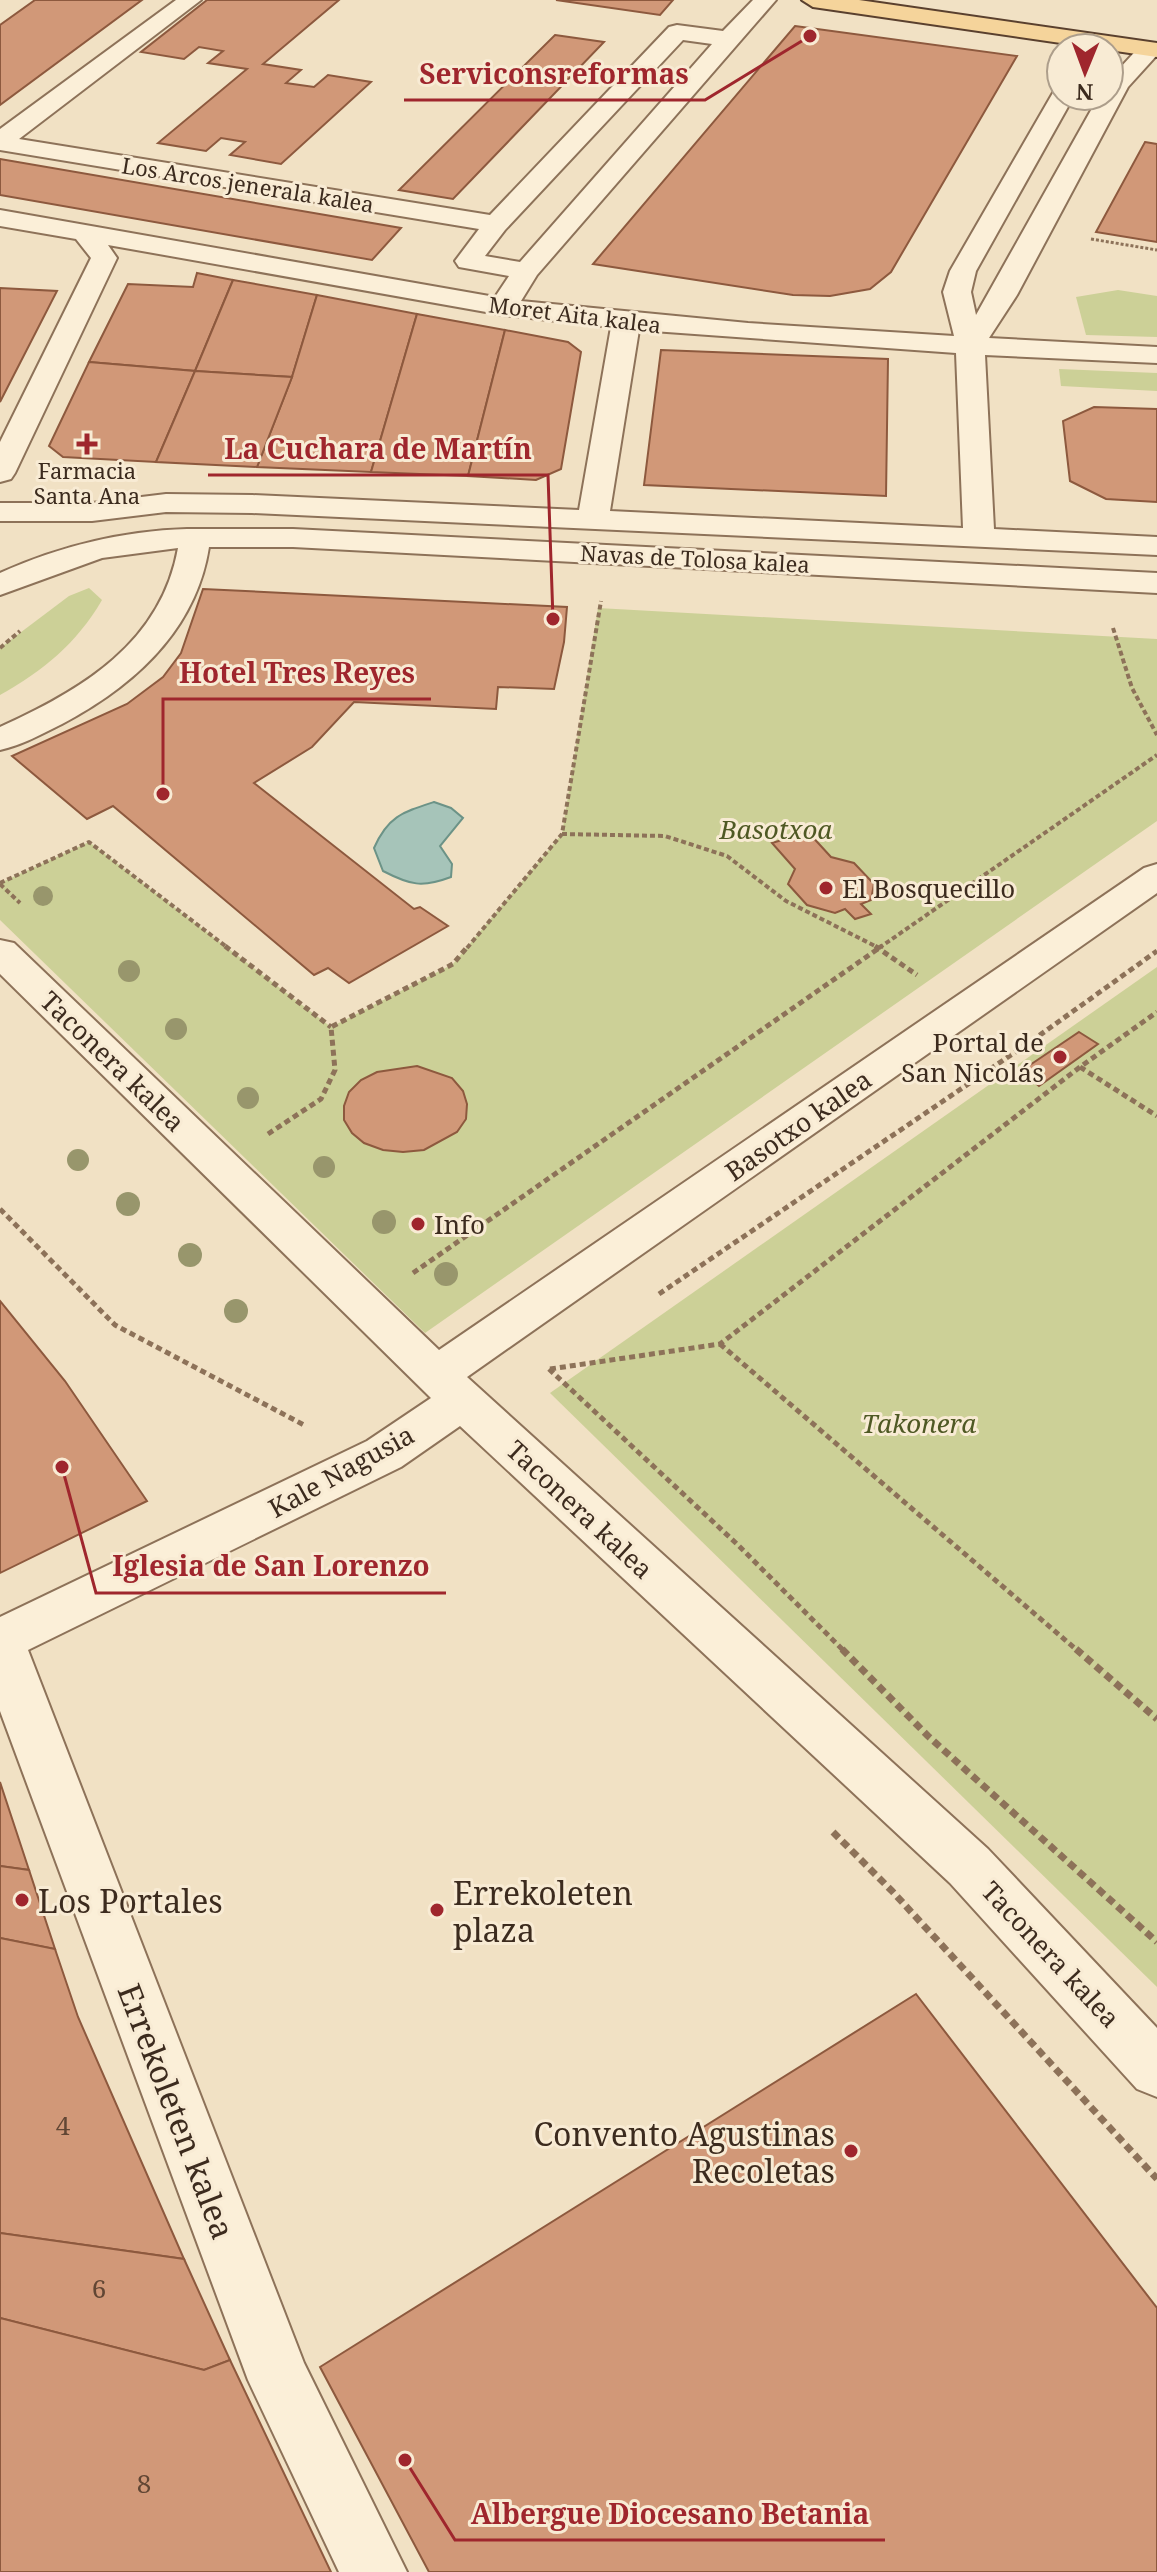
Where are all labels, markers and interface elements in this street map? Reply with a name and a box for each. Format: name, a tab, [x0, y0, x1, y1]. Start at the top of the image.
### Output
north arrow	[1045, 32, 1125, 112]
callout: Serviconsreformas	[404, 48, 705, 100]
text: Serviconsreformas	[419, 54, 689, 92]
text: N	[1076, 78, 1094, 108]
street label: Los Arcos jenerala kalea	[120, 149, 376, 219]
street label: Moret Aita kalea	[487, 289, 663, 339]
callout: La Cuchara de Martín	[208, 423, 548, 475]
text: La Cuchara de Martín	[224, 429, 532, 467]
marker: Farmacia Santa Ana	[78, 435, 96, 453]
place label: Farmacia Santa Ana	[34, 455, 140, 510]
street label: Navas de Tolosa kalea	[579, 537, 811, 579]
callout: Hotel Tres Reyes	[163, 647, 431, 699]
text: Hotel Tres Reyes	[179, 653, 415, 691]
park label: Basotxoa	[719, 811, 832, 847]
place label: El Bosquecillo	[842, 870, 1015, 906]
marker: El Bosquecillo	[817, 879, 835, 897]
street label: Taconera kalea	[33, 983, 193, 1139]
place label: Portal de San Nicolás	[901, 1024, 1044, 1090]
marker: Portal de San Nicolás	[1051, 1048, 1069, 1066]
street label: Basotxo kalea	[718, 1061, 878, 1189]
place label: Info	[434, 1206, 485, 1242]
marker: Info	[409, 1215, 427, 1233]
park label: Takonera	[862, 1405, 976, 1441]
street label: Kale Nagusia	[262, 1416, 420, 1526]
street label: Taconera kalea	[499, 1432, 661, 1586]
callout: Iglesia de San Lorenzo	[96, 1541, 446, 1593]
text: Iglesia de San Lorenzo	[112, 1546, 430, 1584]
place label: Errekoleten plaza	[453, 1871, 633, 1951]
street label: Taconera kalea	[974, 1873, 1128, 2035]
place label: Los Portales	[38, 1879, 223, 1922]
marker: Los Portales	[13, 1891, 31, 1909]
marker: Errekoleten plaza	[428, 1901, 446, 1919]
street label: Errekoleten kalea	[109, 1977, 245, 2245]
house number: 4	[56, 2107, 71, 2143]
place label: Convento Agustinas Recoletas	[533, 2112, 835, 2192]
marker: Convento Agustinas Recoletas	[842, 2142, 860, 2160]
house number: 6	[92, 2270, 106, 2306]
house number: 8	[137, 2465, 151, 2501]
callout: Albergue Diocesano Betania	[455, 2488, 885, 2540]
text: Albergue Diocesano Betania	[471, 2494, 869, 2532]

